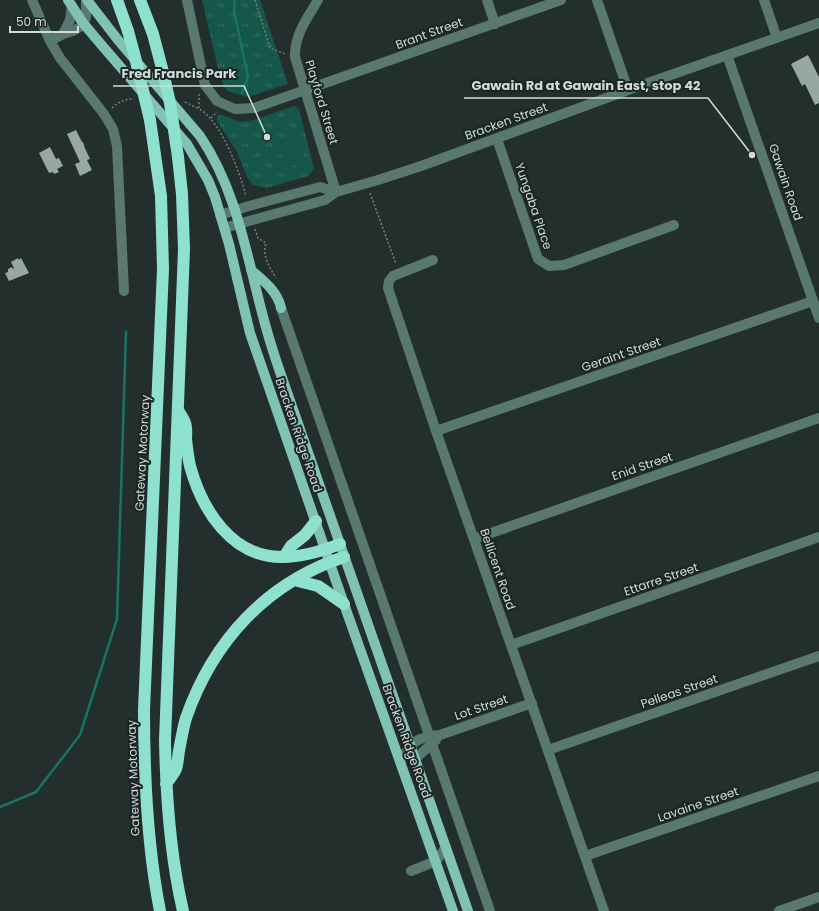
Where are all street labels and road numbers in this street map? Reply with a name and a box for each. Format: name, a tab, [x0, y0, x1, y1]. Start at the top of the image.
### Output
street label: Brant Street	[393, 13, 465, 53]
street label: Playford Street	[301, 58, 343, 146]
street label: Bracken Street	[462, 98, 550, 144]
street label: Gawain Road	[765, 141, 807, 223]
street label: Yungaba Place	[511, 160, 557, 252]
street label: Geraint Street	[579, 332, 663, 376]
street label: Bracken Ridge Road	[271, 375, 327, 495]
street label: Gateway Motorway	[130, 394, 154, 512]
street label: Enid Street	[609, 448, 675, 484]
street label: Bellicent Road	[476, 526, 520, 612]
street label: Ettarre Street	[621, 558, 701, 600]
street label: Pelleas Street	[638, 670, 720, 712]
street label: Bracken Ridge Road	[378, 682, 436, 800]
street label: Lot Street	[452, 690, 510, 724]
street label: Gateway Motorway	[122, 719, 144, 836]
street label: Lavaine Street	[655, 782, 741, 826]

